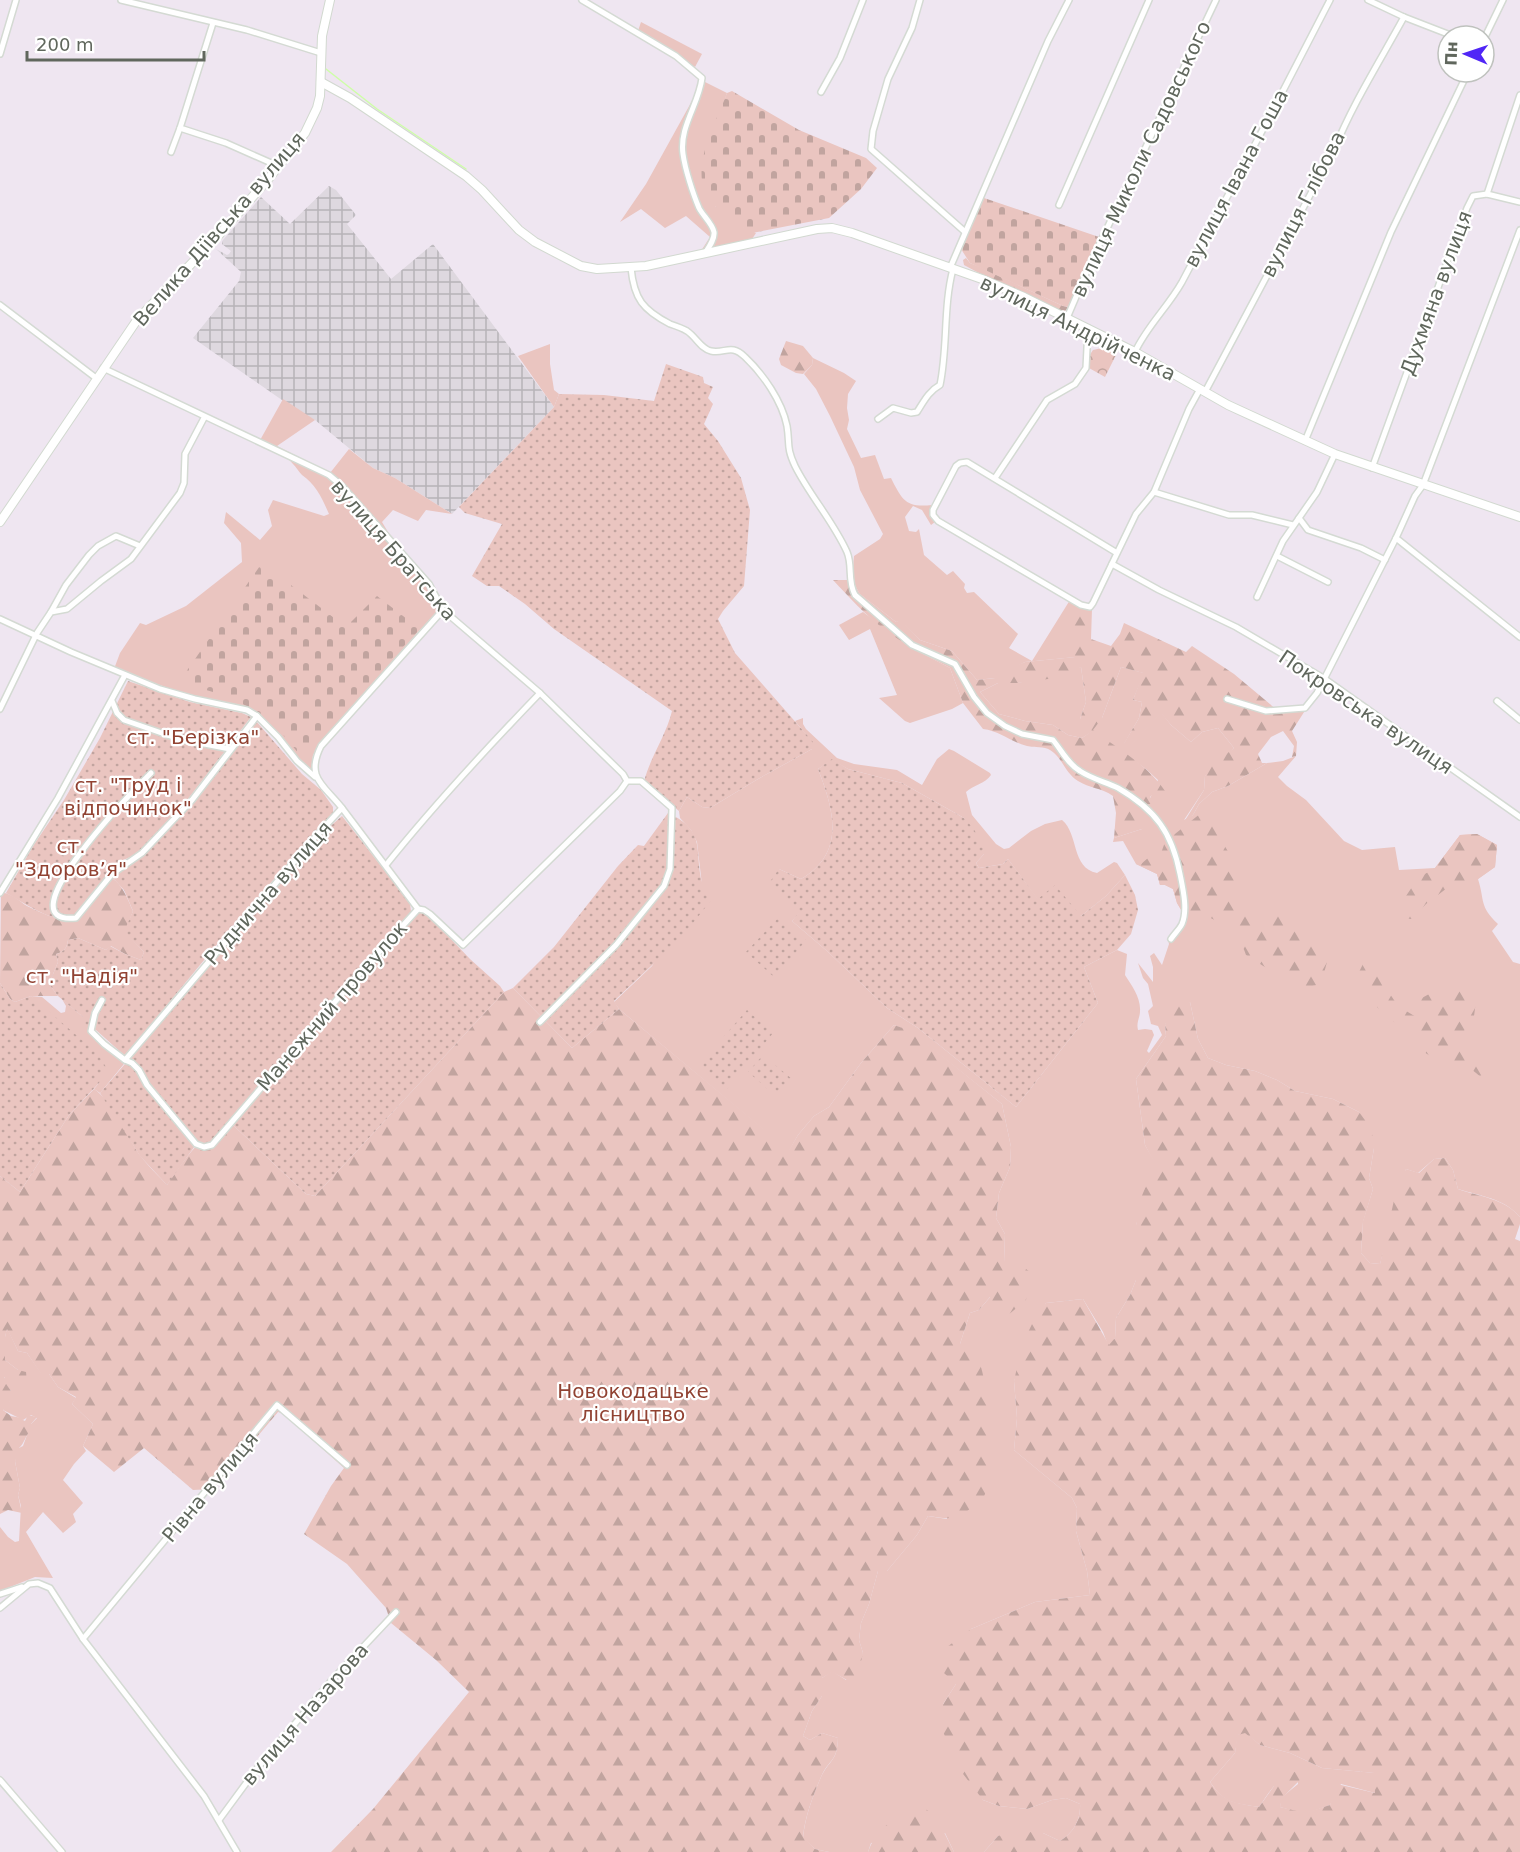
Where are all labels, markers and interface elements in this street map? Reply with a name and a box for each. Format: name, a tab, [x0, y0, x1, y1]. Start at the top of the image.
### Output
street label: вулиця Миколи Садовського	[1066, 17, 1216, 301]
scale bar	[27, 24, 204, 62]
north arrow	[1436, 24, 1496, 84]
text: 200 m	[36, 34, 94, 55]
text: Пн	[1442, 41, 1461, 66]
street label: вулиця Івана Гоша	[1179, 85, 1293, 271]
street label: Велика Діївська вулиця	[128, 127, 310, 331]
street label: вулиця Глібова	[1256, 127, 1350, 281]
street label: Духмяна вулиця	[1395, 208, 1477, 378]
street label: вулиця Андрійченка	[976, 270, 1180, 386]
street label: вулиця Братська	[326, 475, 462, 625]
street label: Покровська вулиця	[1274, 645, 1458, 779]
park label: ст. "Берізка"	[126, 725, 260, 749]
park label: ст. "Труд і відпочинок"	[64, 773, 192, 820]
street label: Руднична вулиця	[199, 816, 337, 970]
park label: ст. "Здоров’я"	[15, 834, 127, 881]
street label: Манежний провулок	[252, 916, 412, 1096]
park label: ст. "Надія"	[26, 964, 138, 988]
park label: Новокодацьке лісництво	[557, 1379, 709, 1426]
street label: Рівна вулиця	[157, 1427, 263, 1547]
street label: вулиця Назарова	[237, 1638, 373, 1790]

